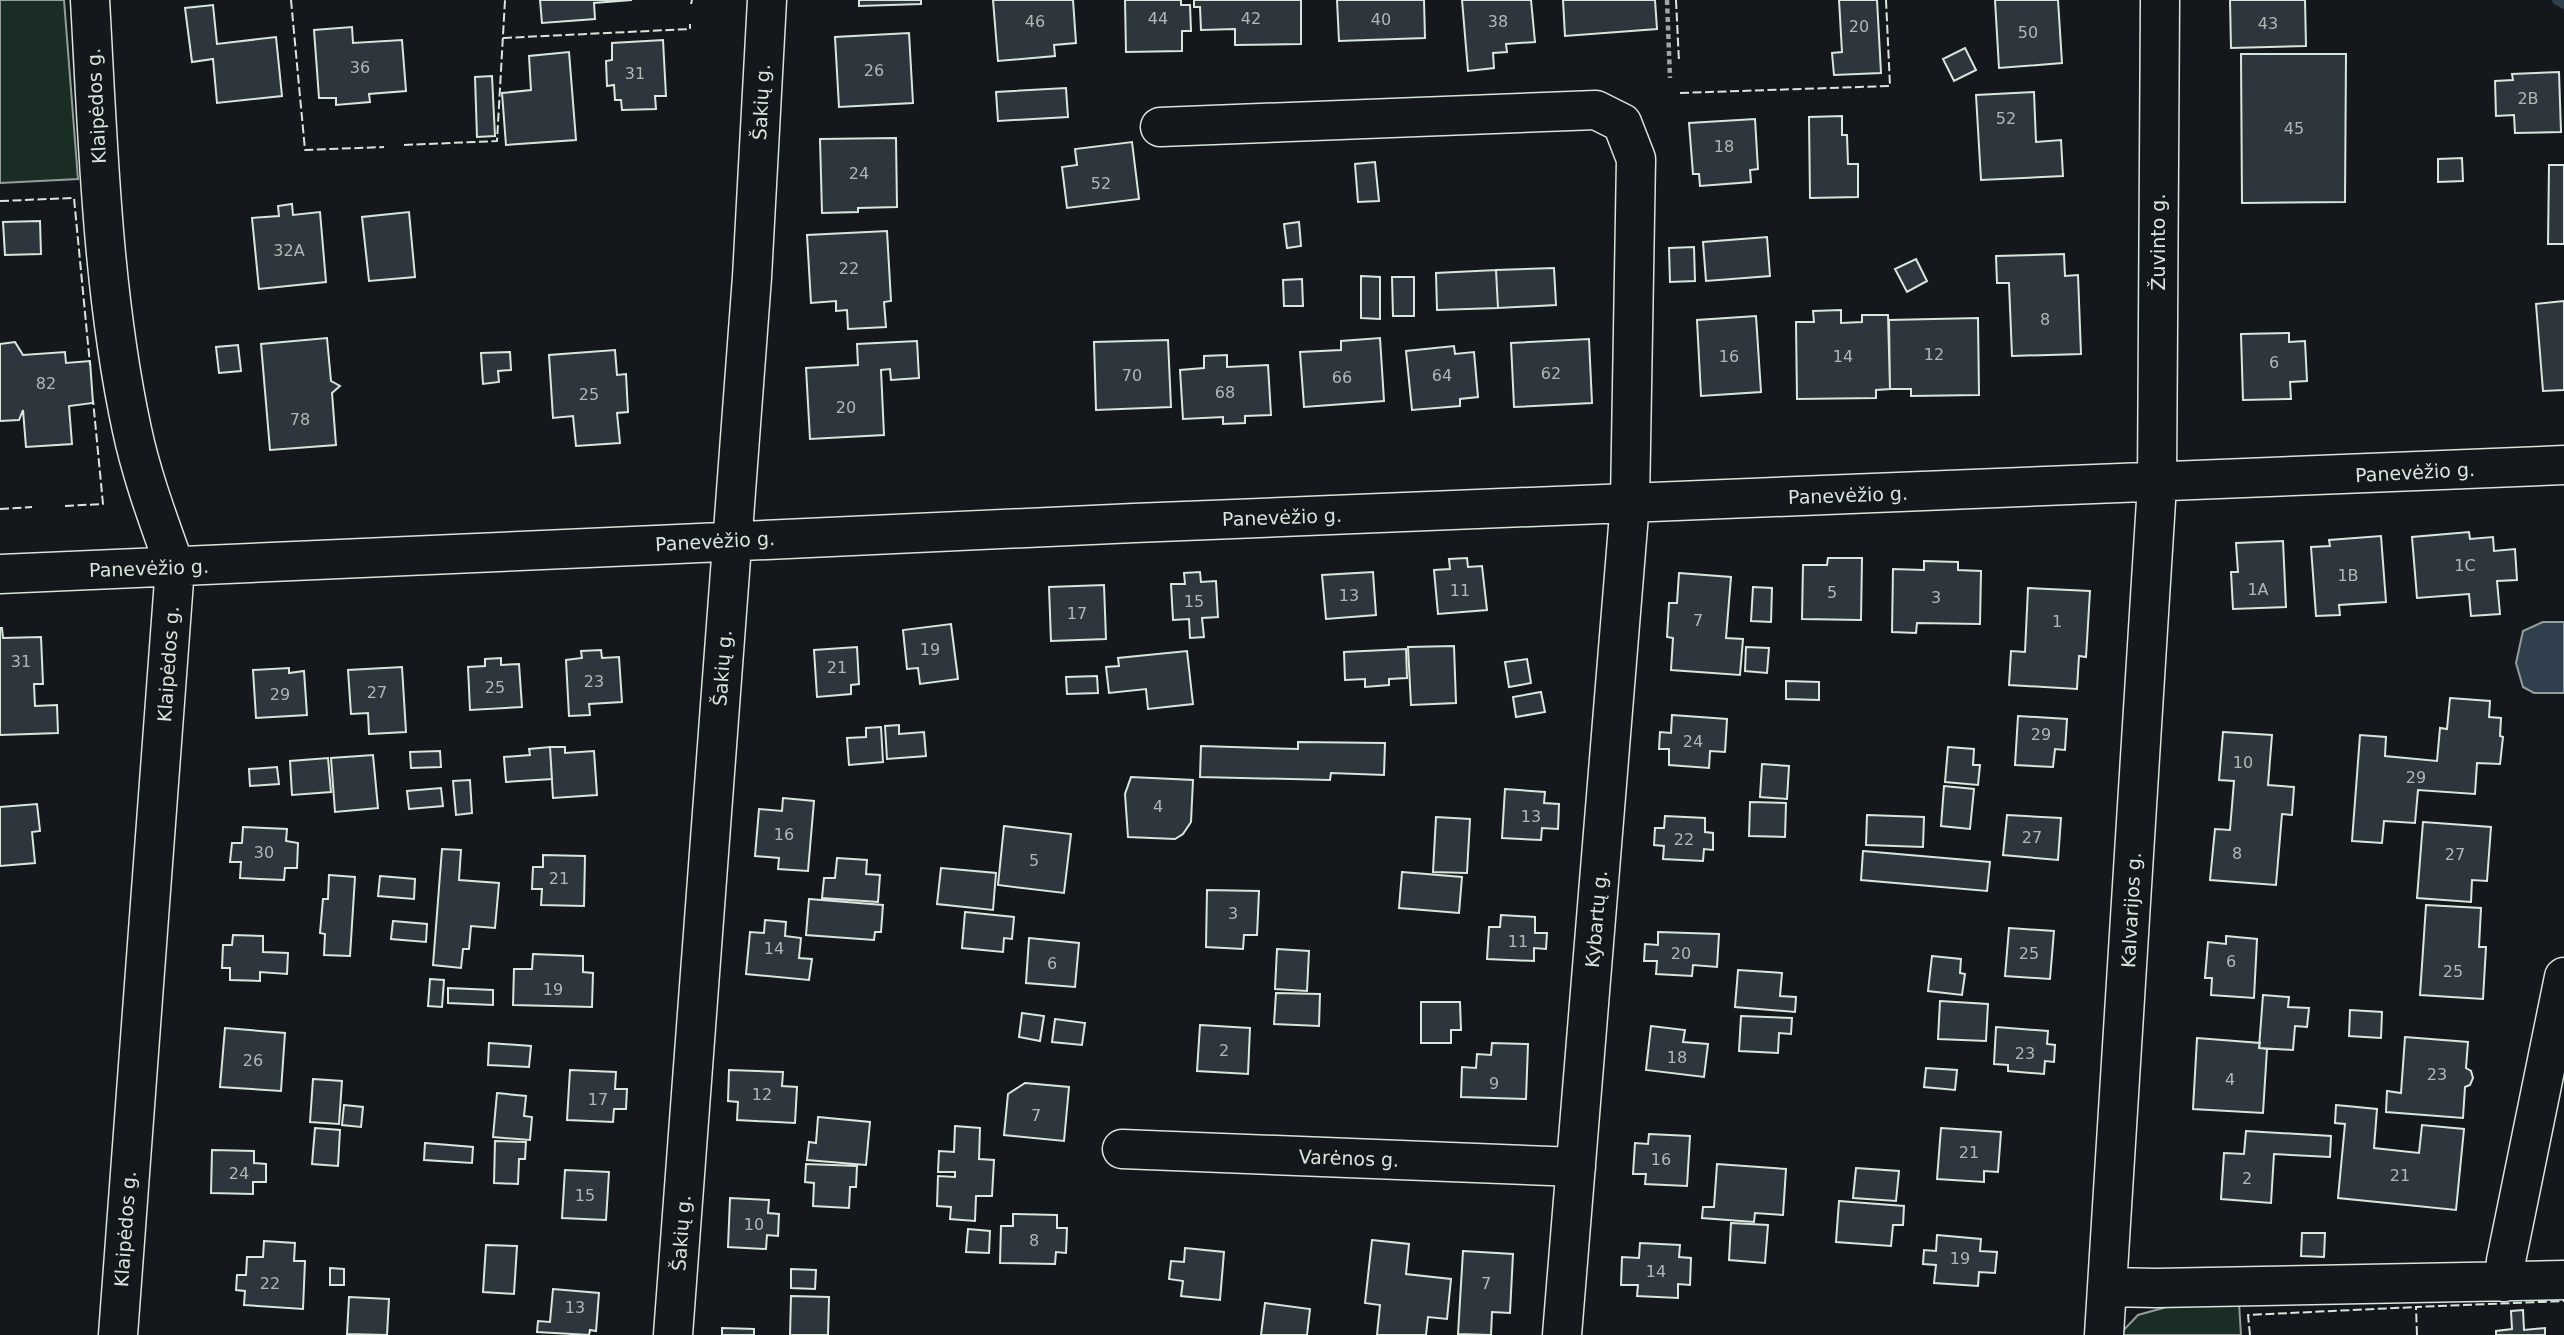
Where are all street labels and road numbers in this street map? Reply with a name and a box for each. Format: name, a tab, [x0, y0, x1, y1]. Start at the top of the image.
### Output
street label: Klaipėdos g.	[82, 47, 110, 165]
street label: Šakių g.	[747, 63, 774, 141]
street label: Žuvinto g.	[2147, 194, 2169, 290]
street label: Panevėžio g.	[2355, 458, 2475, 486]
street label: Panevėžio g.	[1788, 482, 1908, 508]
street label: Panevėžio g.	[1222, 504, 1342, 530]
street label: Panevėžio g.	[655, 527, 775, 555]
street label: Panevėžio g.	[89, 555, 209, 581]
street label: Klaipėdos g.	[153, 605, 183, 723]
street label: Šakių g.	[707, 629, 736, 707]
street label: Kalvarijos g.	[2117, 852, 2145, 968]
street label: Kybartų g.	[1581, 869, 1611, 969]
street label: Varėnos g.	[1298, 1145, 1400, 1171]
street label: Klaipėdos g.	[110, 1170, 140, 1288]
street label: Šakių g.	[666, 1194, 695, 1272]

